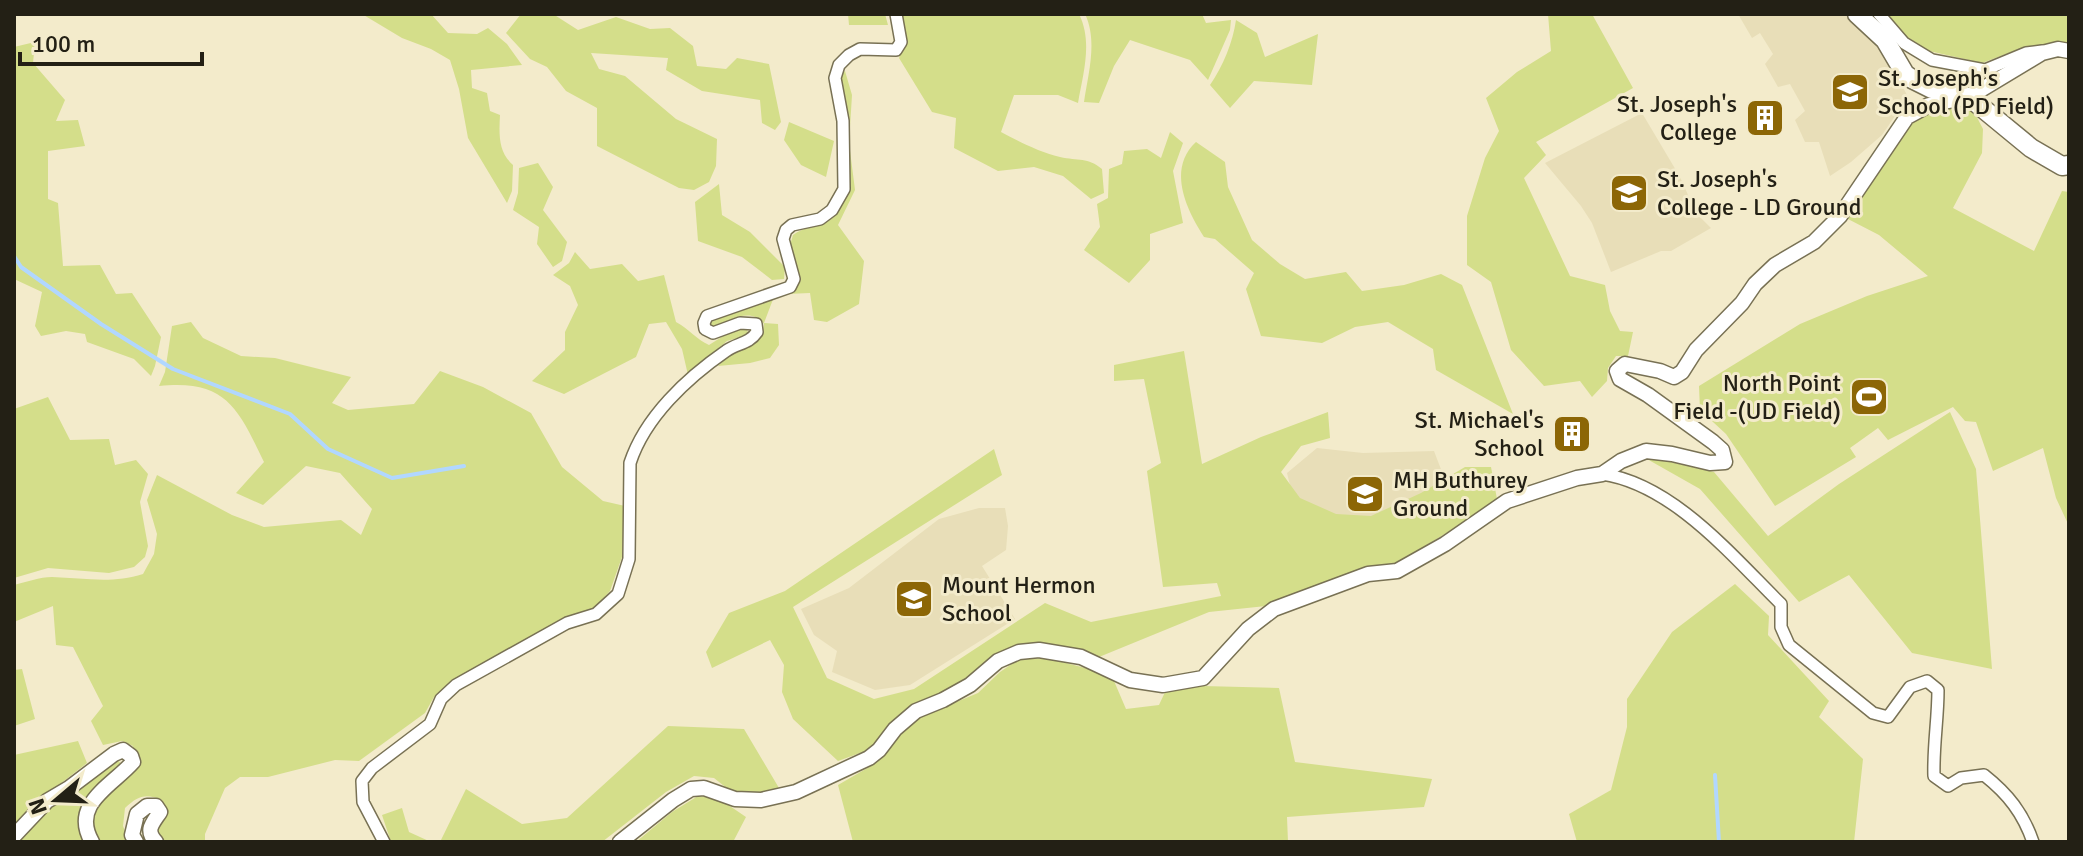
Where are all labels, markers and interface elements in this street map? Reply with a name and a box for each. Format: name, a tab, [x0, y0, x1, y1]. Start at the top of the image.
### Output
scale bar	[20, 16, 202, 66]
text: 100 m	[32, 29, 95, 59]
place label: St. Joseph's School (PD Field)	[1878, 63, 2054, 121]
school or university icon: St. Joseph's School (PD Field)	[1829, 71, 1871, 113]
place label: St. Joseph's College	[1617, 89, 1737, 147]
building icon: St. Joseph's College	[1744, 97, 1786, 139]
place label: St. Joseph's College - LD Ground	[1657, 164, 1861, 222]
school or university icon: St. Joseph's College - LD Ground	[1608, 172, 1650, 214]
place label: North Point Field -(UD Field)	[1673, 368, 1841, 426]
sports icon: North Point Field -(UD Field)	[1848, 376, 1890, 418]
place label: St. Michael's School	[1415, 405, 1544, 463]
building icon: St. Michael's School	[1551, 413, 1593, 455]
place label: MH Buthurey Ground	[1393, 465, 1527, 523]
school or university icon: MH Buthurey Ground	[1344, 473, 1386, 515]
place label: Mount Hermon School	[942, 570, 1096, 628]
school or university icon: Mount Hermon School	[893, 578, 935, 620]
north arrow	[16, 760, 96, 840]
text: N	[22, 795, 53, 818]

